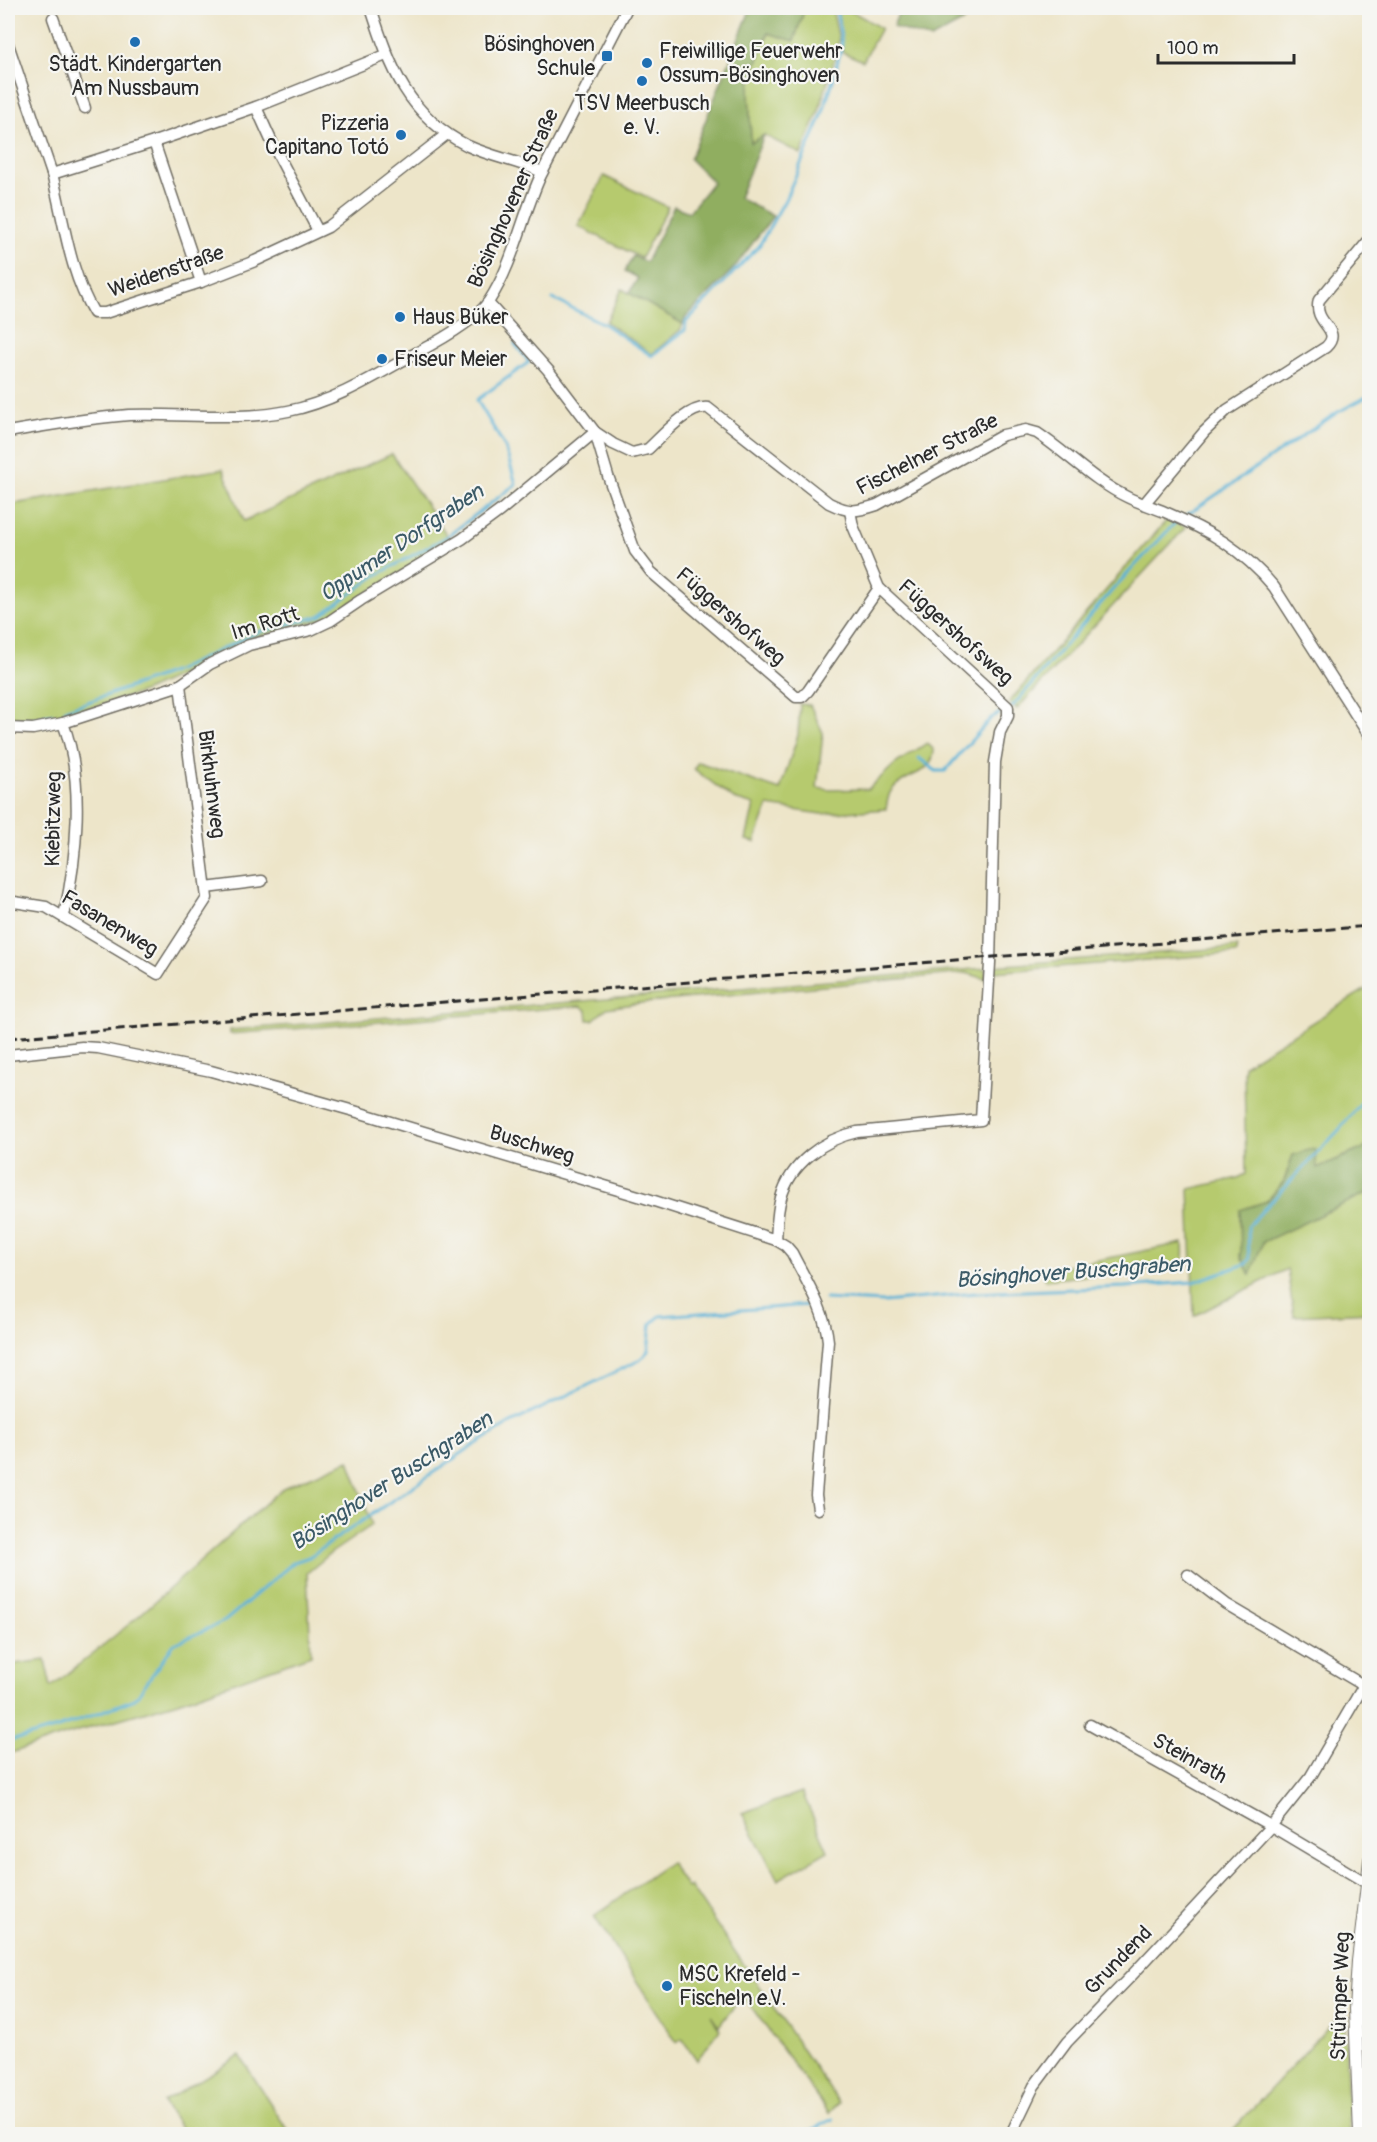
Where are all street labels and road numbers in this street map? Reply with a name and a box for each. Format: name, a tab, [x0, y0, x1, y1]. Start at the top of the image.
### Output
street label: Bösinghovener Straße	[462, 104, 565, 292]
street label: Weidenstraße	[105, 239, 228, 304]
street label: Fischelner Straße	[852, 407, 1003, 502]
street label: Függershofweg	[670, 561, 791, 671]
street label: Függershofsweg	[892, 573, 1019, 691]
street label: Im Rott	[228, 600, 303, 647]
street label: Birkhuhnweg	[191, 728, 232, 840]
street label: Kiebitzweg	[39, 771, 68, 867]
street label: Fasanenweg	[56, 884, 163, 963]
street label: Buschweg	[486, 1119, 578, 1170]
street label: Steinrath	[1148, 1727, 1232, 1790]
street label: Grundend	[1079, 1920, 1158, 2001]
street label: Strümper Weg	[1325, 1931, 1356, 2061]

